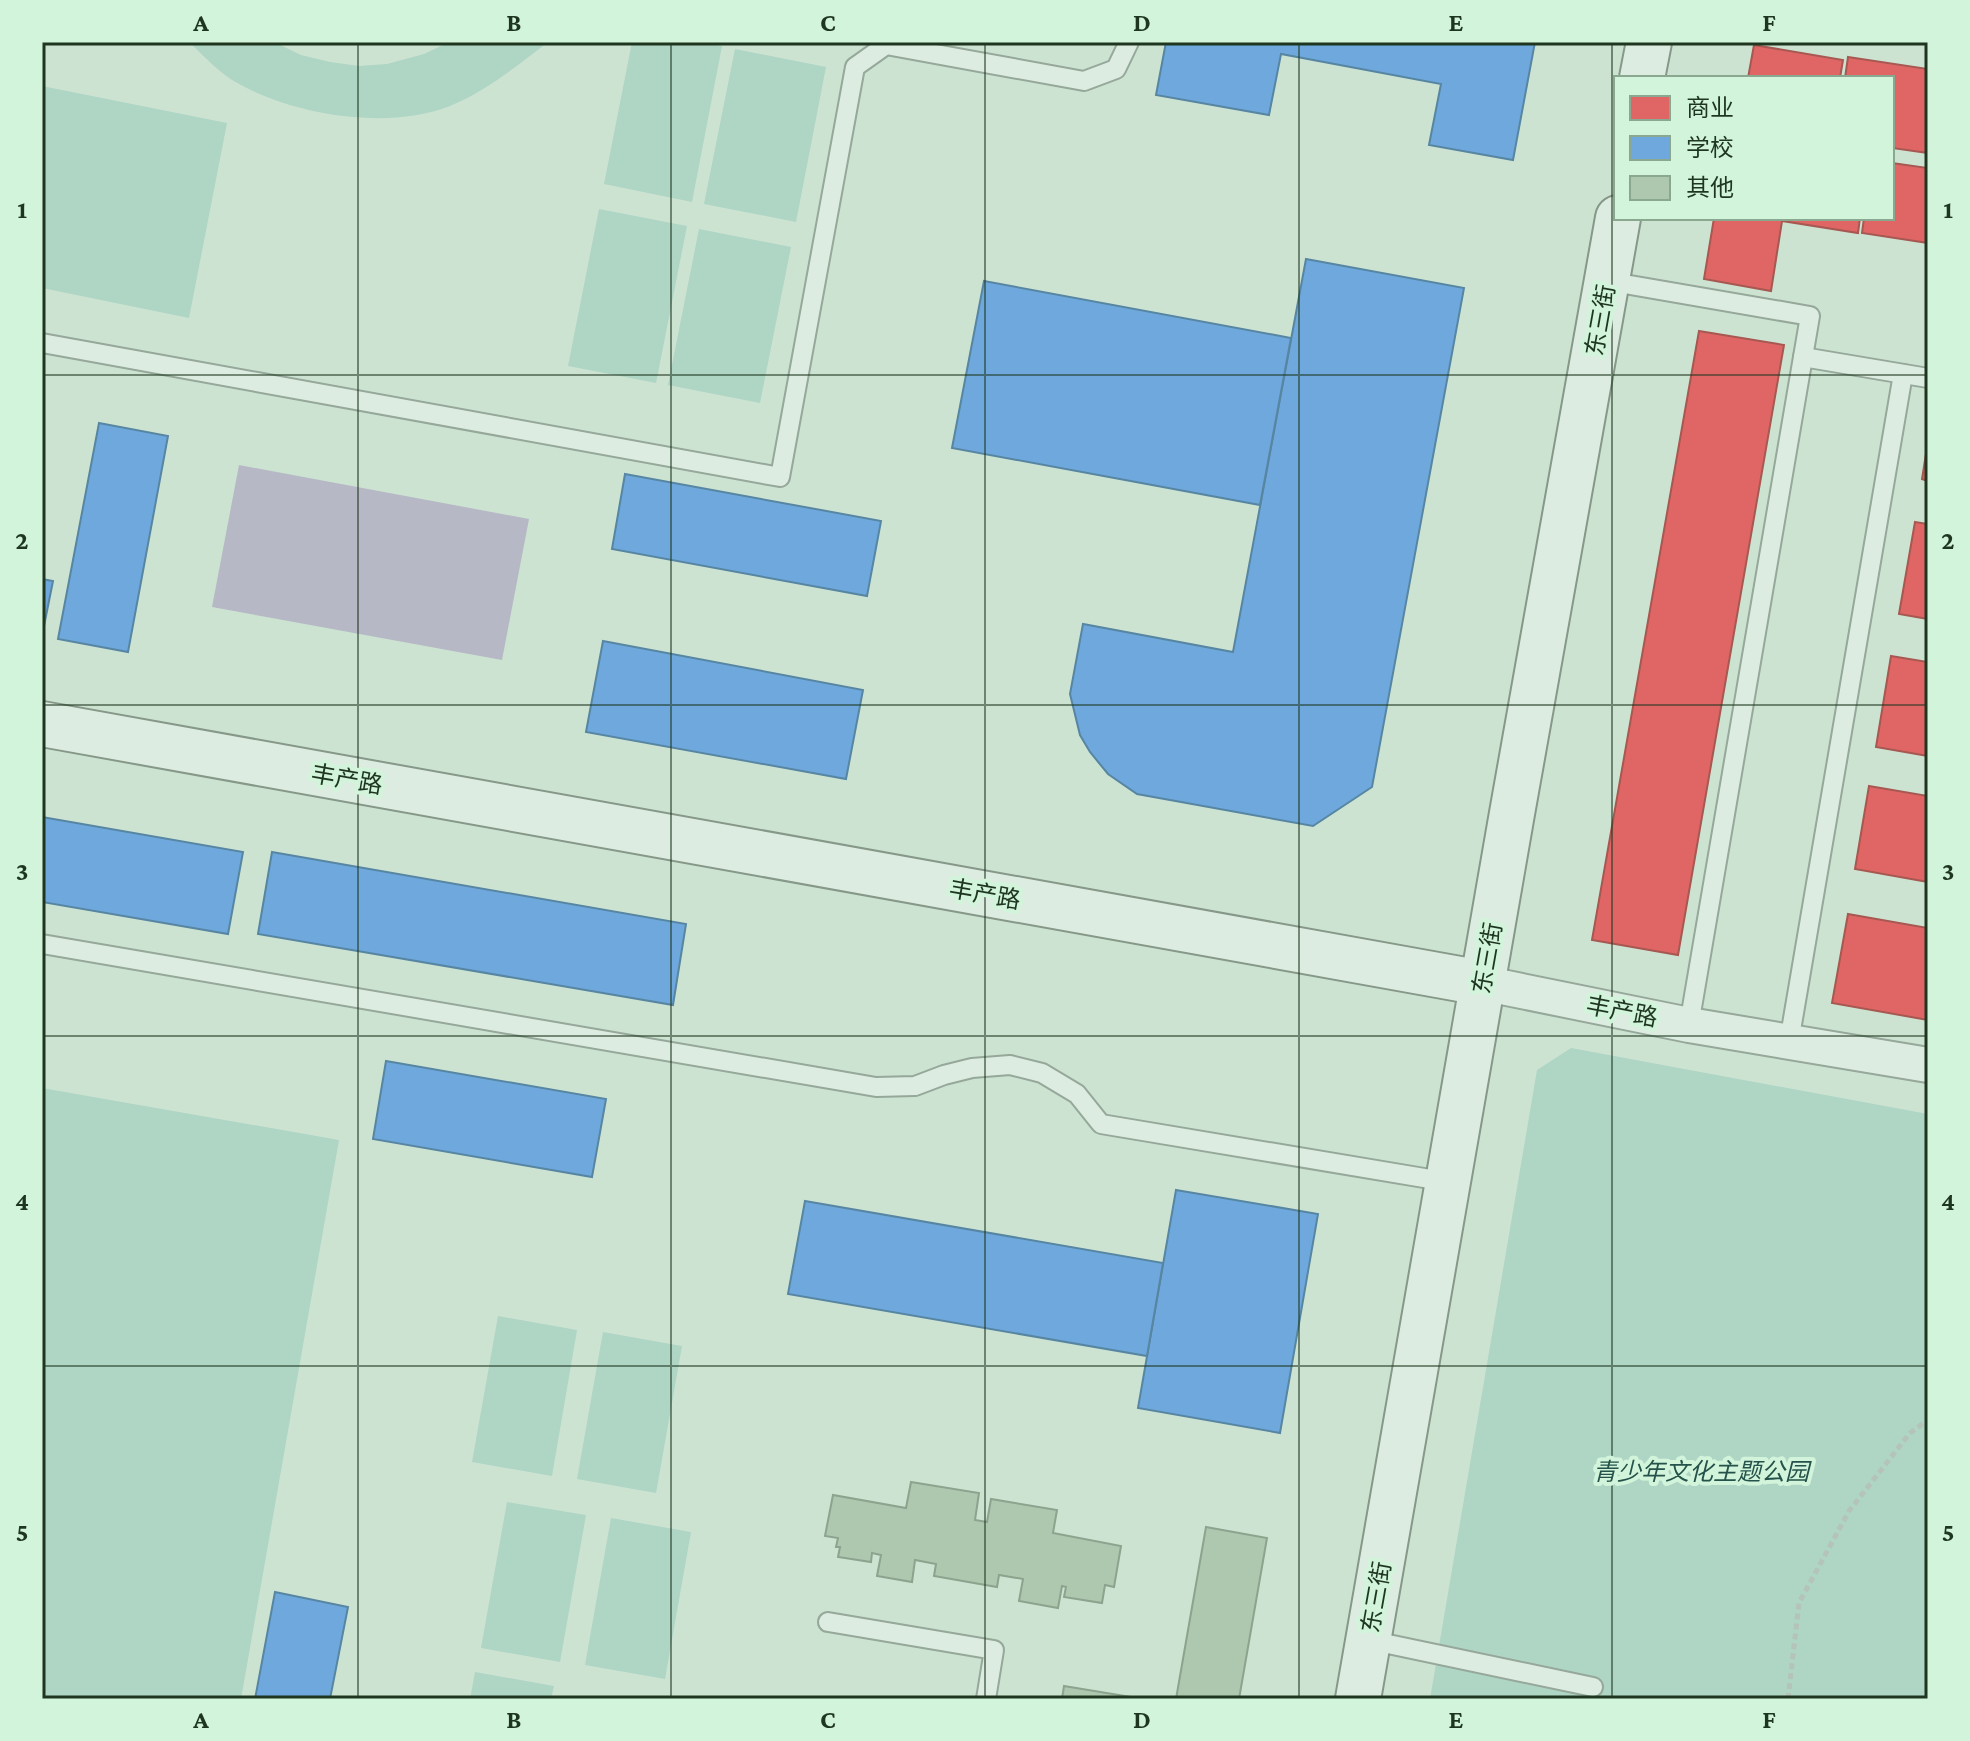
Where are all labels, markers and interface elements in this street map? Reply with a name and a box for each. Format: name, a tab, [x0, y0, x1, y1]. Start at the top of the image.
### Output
text: A	[192, 8, 209, 37]
text: B	[506, 8, 522, 37]
text: C	[820, 8, 836, 37]
text: D	[1133, 8, 1151, 37]
text: E	[1449, 8, 1464, 37]
text: F	[1762, 8, 1776, 37]
legend	[1614, 76, 1894, 220]
text: 商业	[1686, 94, 1734, 121]
text: 学校	[1686, 134, 1734, 161]
text: 其他	[1686, 174, 1734, 201]
text: 1	[17, 195, 27, 224]
text: 1	[1943, 195, 1953, 224]
street label: 东三街	[1580, 282, 1620, 358]
text: 2	[15, 526, 29, 555]
text: 2	[1941, 526, 1955, 555]
street label: 丰产路	[309, 759, 385, 799]
text: 3	[16, 857, 28, 886]
text: 3	[1942, 857, 1954, 886]
street label: 丰产路	[947, 874, 1023, 914]
street label: 东三街	[1467, 920, 1507, 996]
street label: 丰产路	[1584, 991, 1660, 1031]
text: 4	[15, 1187, 29, 1216]
text: 4	[1941, 1187, 1955, 1216]
park label: 青少年文化主题公园	[1593, 1458, 1812, 1485]
text: 5	[16, 1518, 28, 1547]
text: 5	[1942, 1518, 1954, 1547]
street label: 东三街	[1356, 1559, 1396, 1635]
text: A	[192, 1705, 209, 1734]
text: B	[506, 1705, 522, 1734]
text: C	[820, 1705, 836, 1734]
text: D	[1133, 1705, 1151, 1734]
text: E	[1449, 1705, 1464, 1734]
text: F	[1762, 1705, 1776, 1734]

